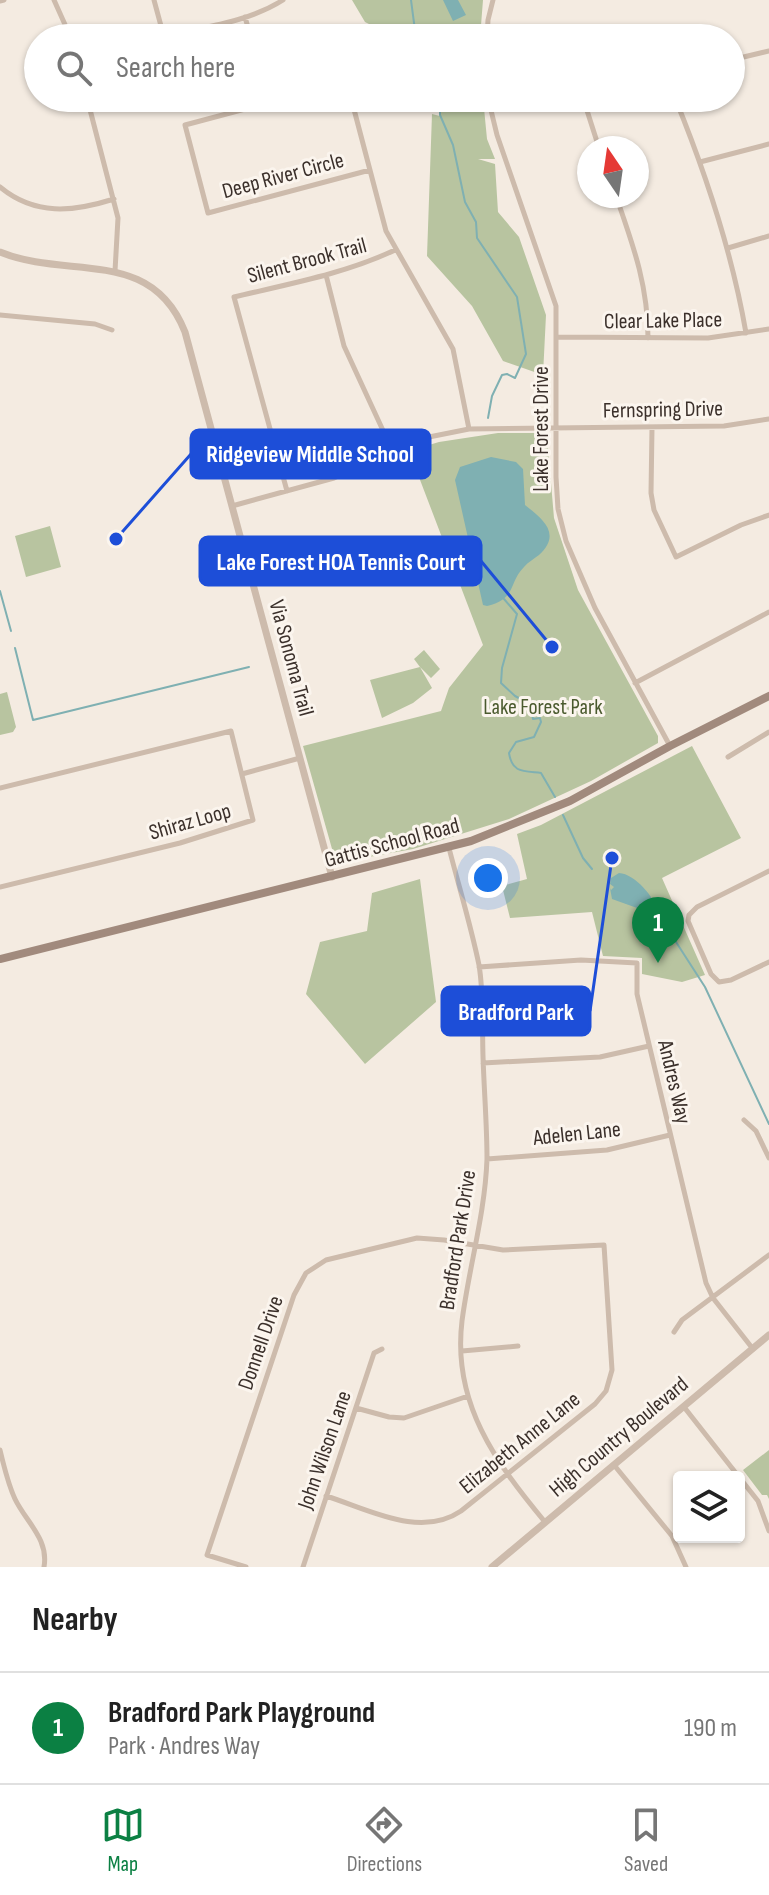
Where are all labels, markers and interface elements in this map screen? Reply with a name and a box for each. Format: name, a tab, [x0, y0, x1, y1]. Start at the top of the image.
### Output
search box	[24, 24, 745, 112]
icon: search	[52, 46, 96, 90]
text: Search here	[116, 50, 235, 86]
north arrow	[577, 136, 649, 208]
street label: Deep River Circle	[219, 147, 347, 205]
street label: Silent Brook Trail	[245, 232, 369, 290]
street label: Clear Lake Place	[604, 306, 722, 336]
street label: Lake Forest Drive	[528, 366, 555, 492]
street label: Fernspring Drive	[603, 395, 723, 425]
callout: Ridgeview Middle School	[191, 430, 430, 478]
text: Ridgeview Middle School	[206, 440, 414, 469]
callout: Lake Forest HOA Tennis Court	[200, 537, 481, 585]
text: Lake Forest HOA Tennis Court	[217, 548, 465, 577]
street label: Via Sonoma Trail	[263, 597, 319, 719]
park label: Lake Forest Park	[483, 694, 603, 721]
street label: Shiraz Loop	[146, 797, 234, 847]
street label: Gattis School Road	[322, 812, 462, 874]
your location	[468, 858, 508, 898]
pin: 1	[632, 897, 684, 963]
callout: Bradford Park	[442, 987, 590, 1035]
text: Bradford Park	[458, 998, 574, 1027]
street label: Andres Way	[651, 1036, 697, 1127]
street label: Adelen Lane	[531, 1116, 622, 1152]
street label: Bradford Park Drive	[434, 1168, 482, 1312]
street label: Donnell Drive	[232, 1292, 290, 1394]
street label: High Country Boulevard	[544, 1371, 694, 1503]
street label: Elizabeth Anne Lane	[454, 1386, 586, 1500]
street label: John Wilson Lane	[292, 1387, 358, 1514]
map controls	[673, 1471, 745, 1543]
button: layers	[673, 1471, 745, 1543]
text: Nearby	[32, 1599, 118, 1640]
text: Bradford Park Playground	[108, 1695, 375, 1731]
text: 1	[53, 1713, 63, 1744]
text: 190 m	[684, 1713, 737, 1744]
text: Park · Andres Way	[108, 1731, 260, 1762]
tab: Map	[101, 1803, 145, 1878]
tab: Directions	[347, 1803, 422, 1878]
tab: Saved	[624, 1803, 668, 1878]

